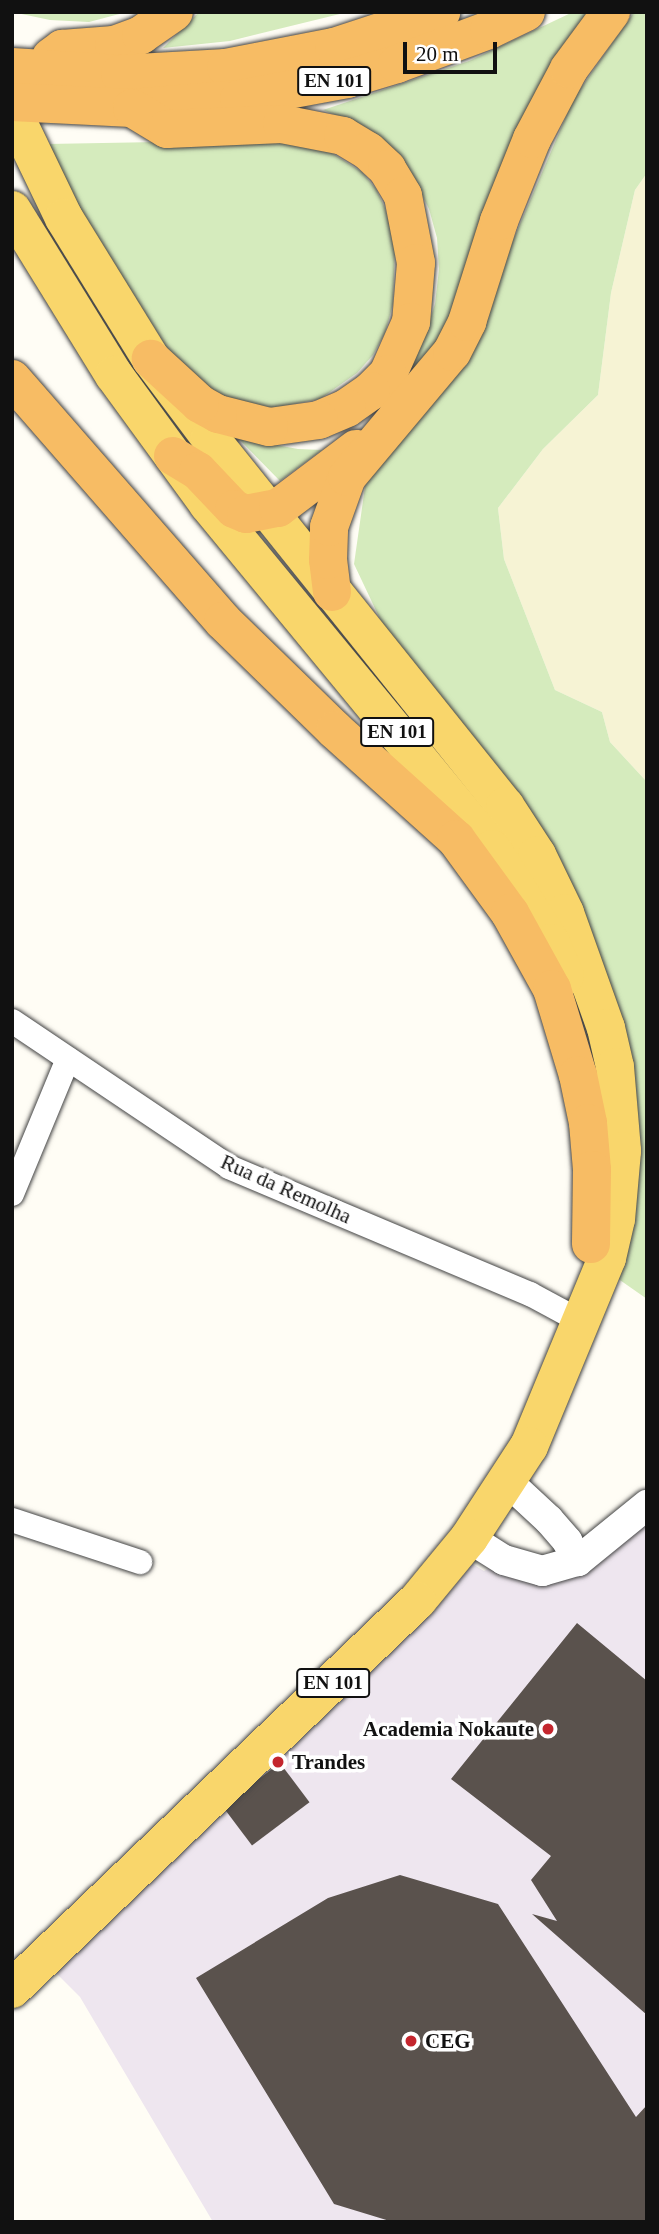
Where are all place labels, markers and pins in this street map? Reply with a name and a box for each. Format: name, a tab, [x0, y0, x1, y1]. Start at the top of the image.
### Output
place label: Academia Nokaute	[363, 1716, 534, 1742]
marker: Academia Nokaute	[540, 1721, 556, 1737]
place label: Trandes	[292, 1749, 365, 1775]
marker: Trandes	[270, 1754, 286, 1770]
place label: CEG	[425, 2028, 471, 2054]
marker: CEG	[403, 2033, 419, 2049]

